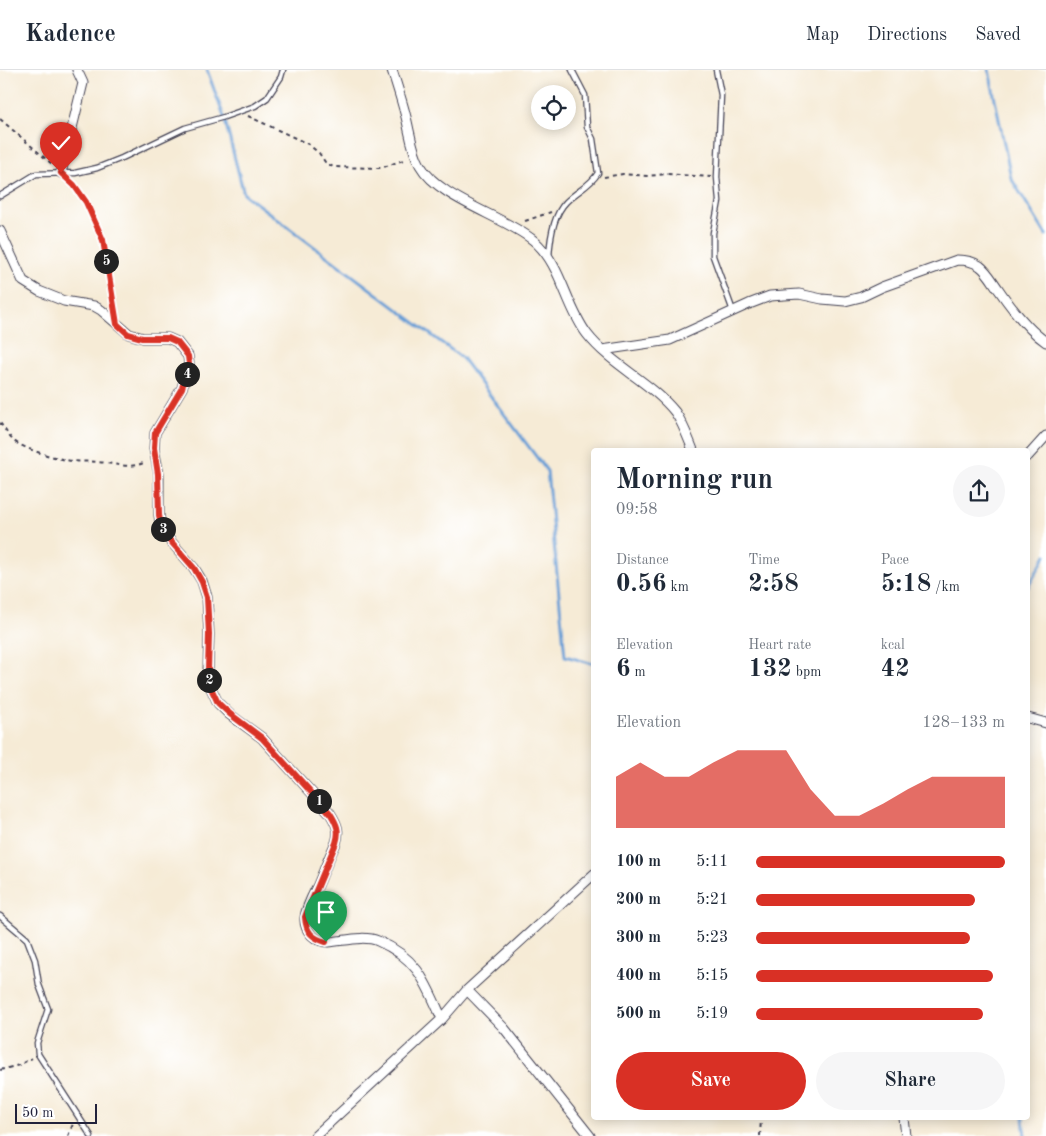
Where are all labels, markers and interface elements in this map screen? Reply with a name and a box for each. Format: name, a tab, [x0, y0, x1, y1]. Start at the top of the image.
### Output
text: Kadence	[25, 23, 116, 47]
text: Map	[806, 26, 839, 44]
text: Directions	[867, 26, 947, 44]
text: Saved	[975, 26, 1021, 44]
map controls	[531, 85, 576, 130]
button: locate	[531, 85, 576, 130]
pin	[40, 122, 82, 173]
icon: check	[47, 129, 75, 157]
pin: 5	[94, 248, 118, 274]
text: 5	[102, 254, 111, 268]
pin: 4	[174, 362, 200, 386]
text: 4	[183, 367, 192, 381]
button: share	[953, 465, 1005, 517]
text: Morning run	[616, 467, 773, 495]
text: 09:58	[616, 502, 658, 518]
pin: 3	[150, 516, 176, 542]
text: 3	[159, 522, 168, 536]
text: Distance	[616, 553, 669, 567]
text: Time	[748, 553, 780, 567]
text: Pace	[881, 553, 909, 567]
text: 0.56	[616, 572, 667, 597]
text: 2:58	[748, 572, 799, 597]
text: 5:18	[881, 572, 931, 597]
text: km	[667, 580, 689, 594]
text: /km	[931, 580, 960, 594]
text: Elevation	[616, 638, 673, 652]
text: Heart rate	[748, 638, 811, 652]
text: kcal	[881, 638, 905, 652]
text: 6	[616, 657, 631, 682]
text: 132	[748, 657, 792, 682]
text: 42	[881, 657, 910, 682]
text: m	[631, 665, 646, 679]
text: bpm	[792, 665, 821, 679]
pin: 2	[196, 668, 222, 692]
text: 2	[205, 673, 214, 687]
text: Elevation	[616, 715, 681, 731]
text: 128–133 m	[922, 715, 1005, 731]
pin: 1	[306, 788, 332, 814]
text: 1	[315, 794, 324, 808]
text: 100 m	[616, 854, 661, 870]
text: 5:11	[696, 854, 728, 870]
pin	[305, 891, 347, 942]
text: 200 m	[616, 892, 661, 908]
text: 5:21	[696, 892, 728, 908]
icon: arrive	[312, 898, 340, 926]
text: 300 m	[616, 930, 661, 946]
text: 5:23	[696, 930, 728, 946]
text: 400 m	[616, 968, 661, 984]
text: 5:15	[696, 968, 728, 984]
text: 500 m	[616, 1006, 661, 1022]
text: 5:19	[696, 1006, 728, 1022]
button: Save	[616, 1052, 806, 1110]
button: Share	[816, 1052, 1005, 1110]
scale bar	[15, 1101, 98, 1124]
text: 50 m	[22, 1106, 53, 1120]

